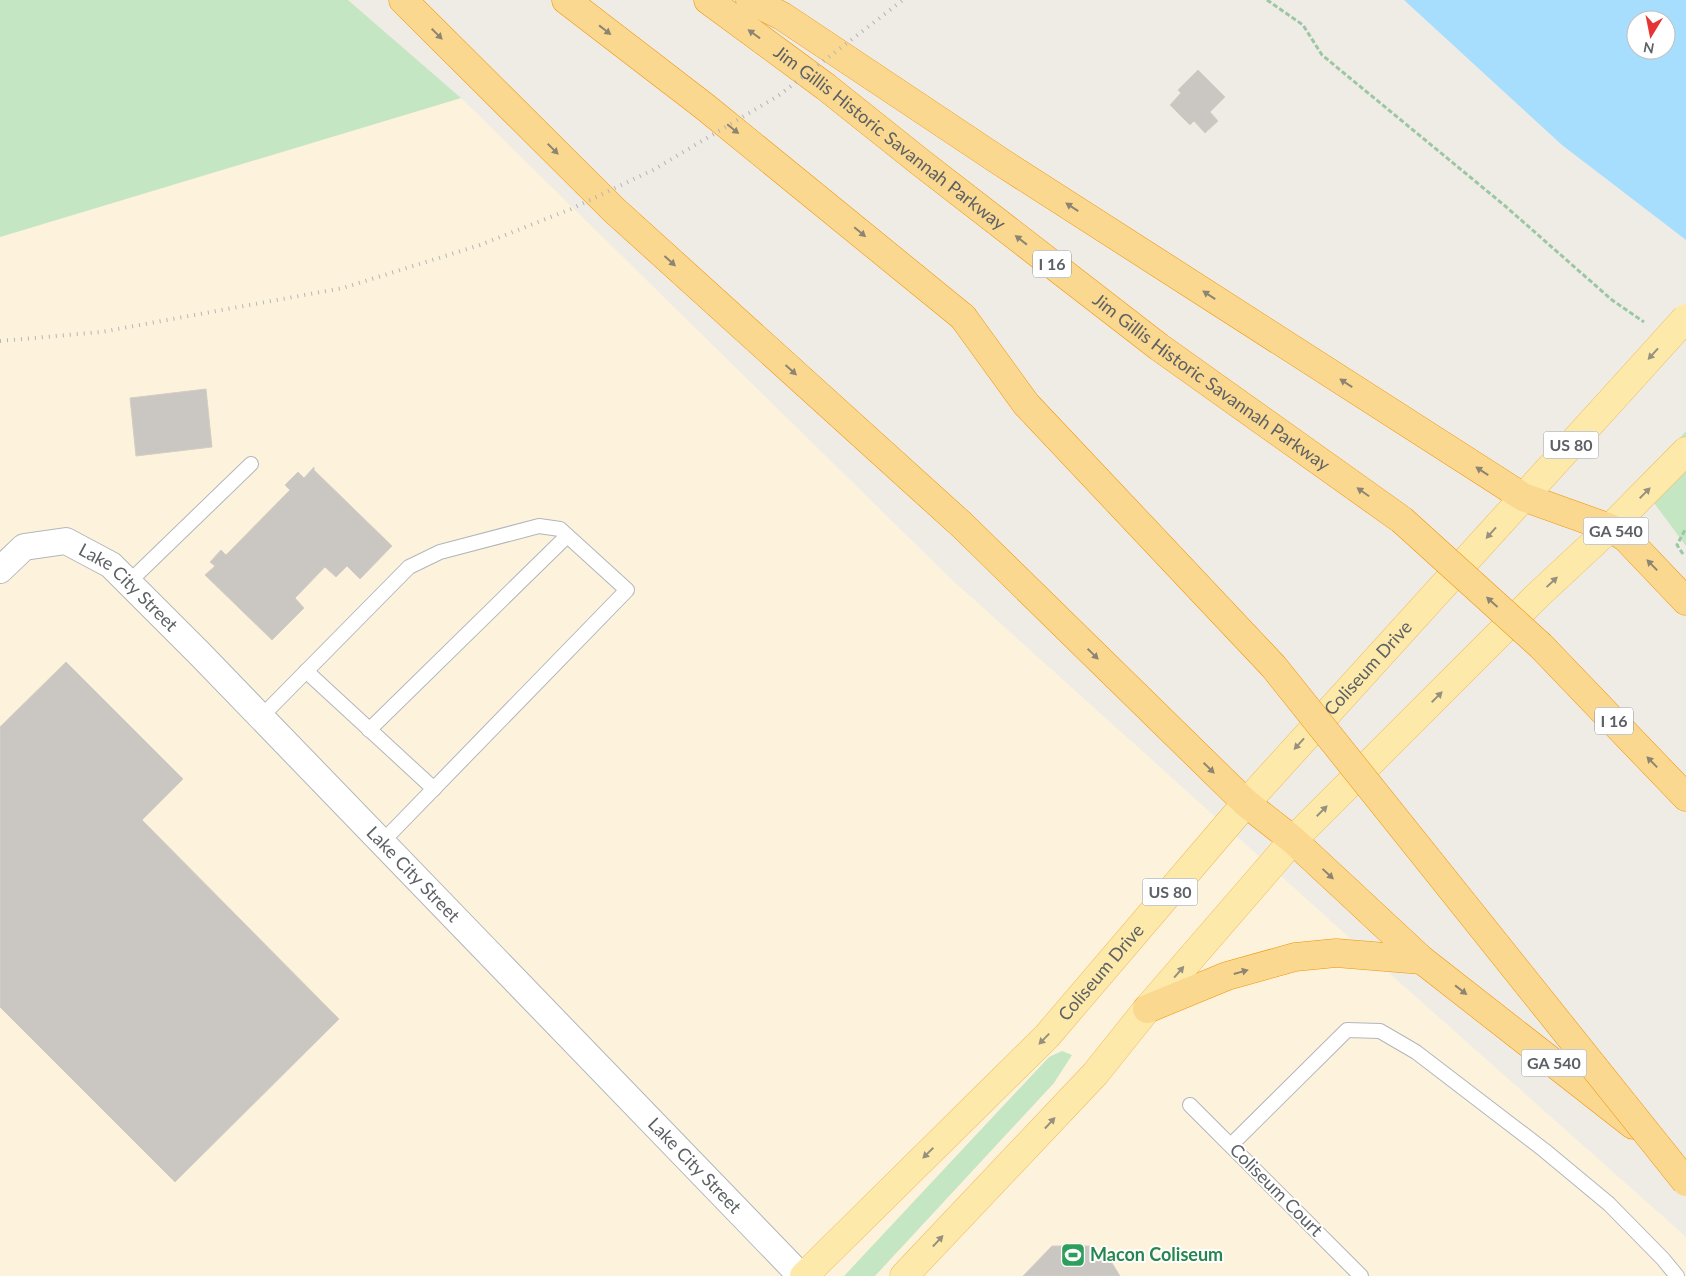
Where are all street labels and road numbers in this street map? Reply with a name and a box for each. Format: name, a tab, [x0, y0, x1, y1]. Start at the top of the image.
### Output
street label: Jim Gillis Historic Savannah Parkway	[770, 40, 1011, 235]
road number: I 16	[1033, 250, 1071, 278]
street label: Jim Gillis Historic Savannah Parkway	[1089, 288, 1335, 475]
road number: US 80	[1544, 432, 1598, 458]
road number: GA 540	[1584, 518, 1648, 544]
street label: Lake City Street	[75, 538, 183, 636]
street label: Coliseum Drive	[1319, 616, 1416, 719]
road number: I 16	[1595, 708, 1633, 734]
street label: Lake City Street	[362, 821, 465, 927]
road number: US 80	[1142, 879, 1198, 906]
street label: Coliseum Drive	[1053, 919, 1148, 1025]
road number: GA 540	[1522, 1050, 1586, 1076]
street label: Lake City Street	[644, 1112, 747, 1218]
street label: Coliseum Court	[1226, 1138, 1328, 1241]

